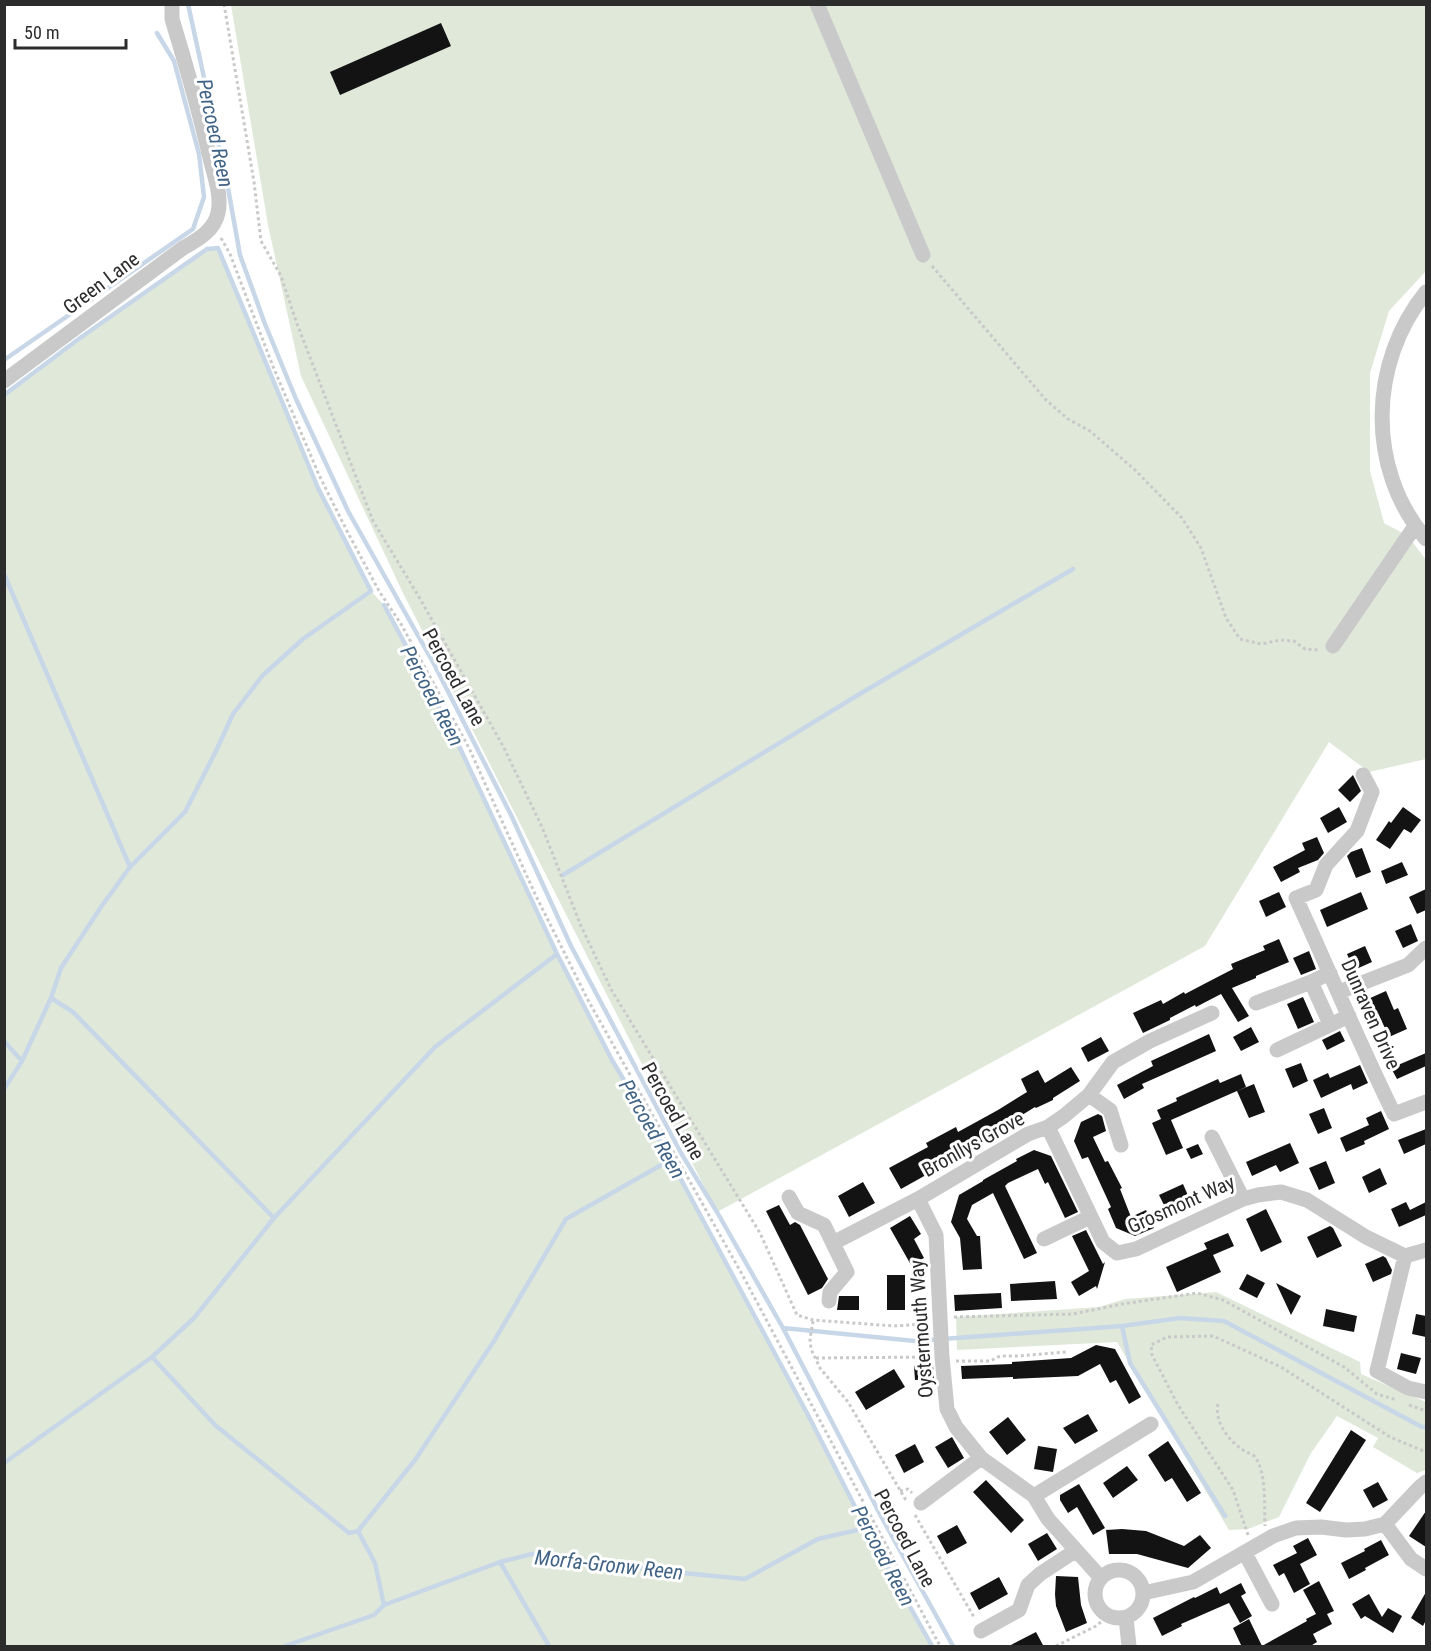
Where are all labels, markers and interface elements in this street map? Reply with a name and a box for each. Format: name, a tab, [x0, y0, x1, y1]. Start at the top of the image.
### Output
scale bar	[15, 12, 126, 50]
text: 50 m	[24, 22, 59, 43]
water label: Percoed Reen	[192, 76, 238, 190]
street label: Green Lane	[58, 247, 144, 319]
street label: Percoed Lane	[417, 624, 491, 730]
water label: Percoed Reen	[395, 642, 469, 750]
street label: Dunraven Drive	[1336, 955, 1406, 1073]
street label: Percoed Lane	[636, 1058, 710, 1164]
water label: Percoed Reen	[614, 1075, 690, 1183]
street label: Bronllys Grove	[918, 1106, 1028, 1182]
street label: Grosmont Way	[1124, 1170, 1238, 1238]
street label: Oystermouth Way	[904, 1259, 938, 1399]
street label: Percoed Lane	[869, 1485, 941, 1591]
water label: Percoed Reen	[846, 1502, 920, 1610]
water label: Morfa-Gronw Reen	[534, 1545, 684, 1585]

